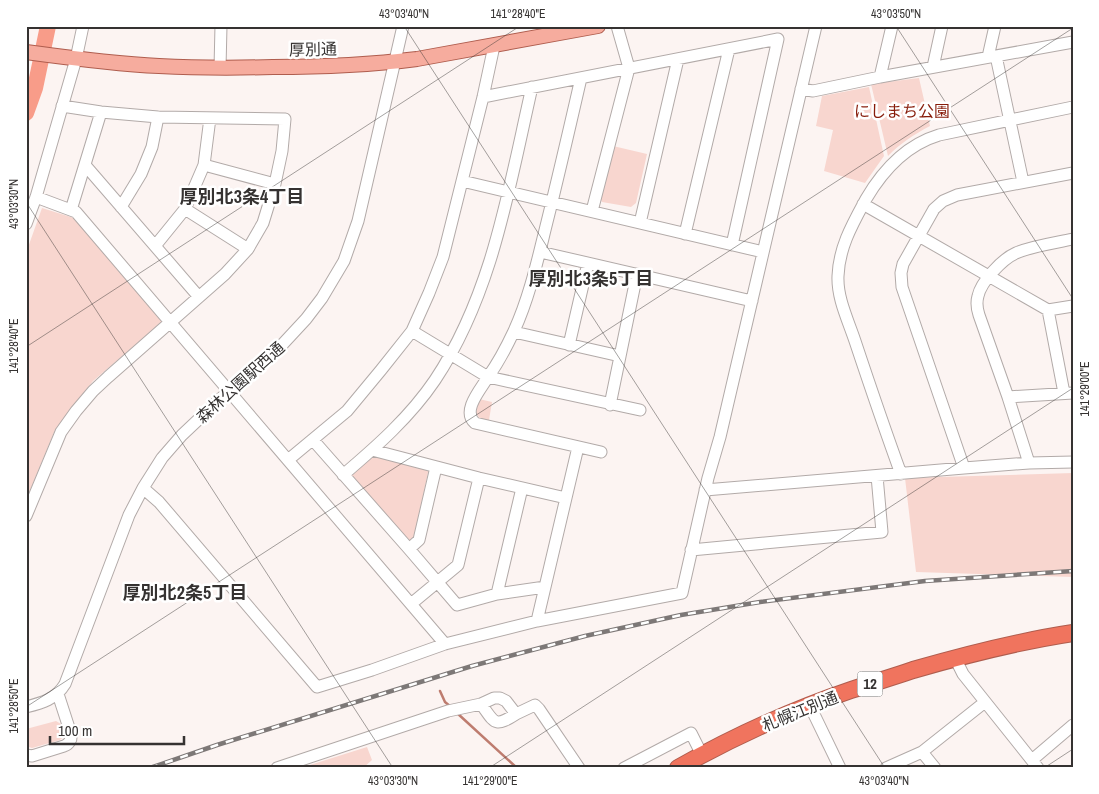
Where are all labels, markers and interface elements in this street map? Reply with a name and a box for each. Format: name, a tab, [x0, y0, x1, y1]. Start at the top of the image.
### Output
text: 43°03'40"N	[379, 6, 429, 22]
text: 141°28'40"E	[490, 6, 546, 22]
text: 43°03'50"N	[871, 6, 921, 22]
street label: 厚別通	[289, 38, 337, 60]
park label: にしまち公園	[854, 100, 950, 122]
text: 43°03'30"N	[6, 179, 22, 229]
district label: 厚別北3条4丁目	[180, 184, 304, 209]
district label: 厚別北3条5丁目	[529, 266, 653, 291]
text: 141°28'40"E	[6, 318, 22, 374]
street label: 森林公園駅西通	[191, 336, 289, 428]
text: 141°29'00"E	[1077, 361, 1093, 417]
district label: 厚別北2条5丁目	[123, 580, 247, 605]
road number: 12	[858, 672, 882, 696]
text: 141°28'50"E	[6, 678, 22, 734]
street label: 札幌江別通	[759, 686, 841, 736]
scale bar	[50, 714, 184, 746]
text: 100 m	[58, 720, 92, 741]
text: 43°03'30"N	[368, 773, 418, 789]
text: 141°29'00"E	[462, 773, 518, 789]
text: 43°03'40"N	[859, 773, 909, 789]

